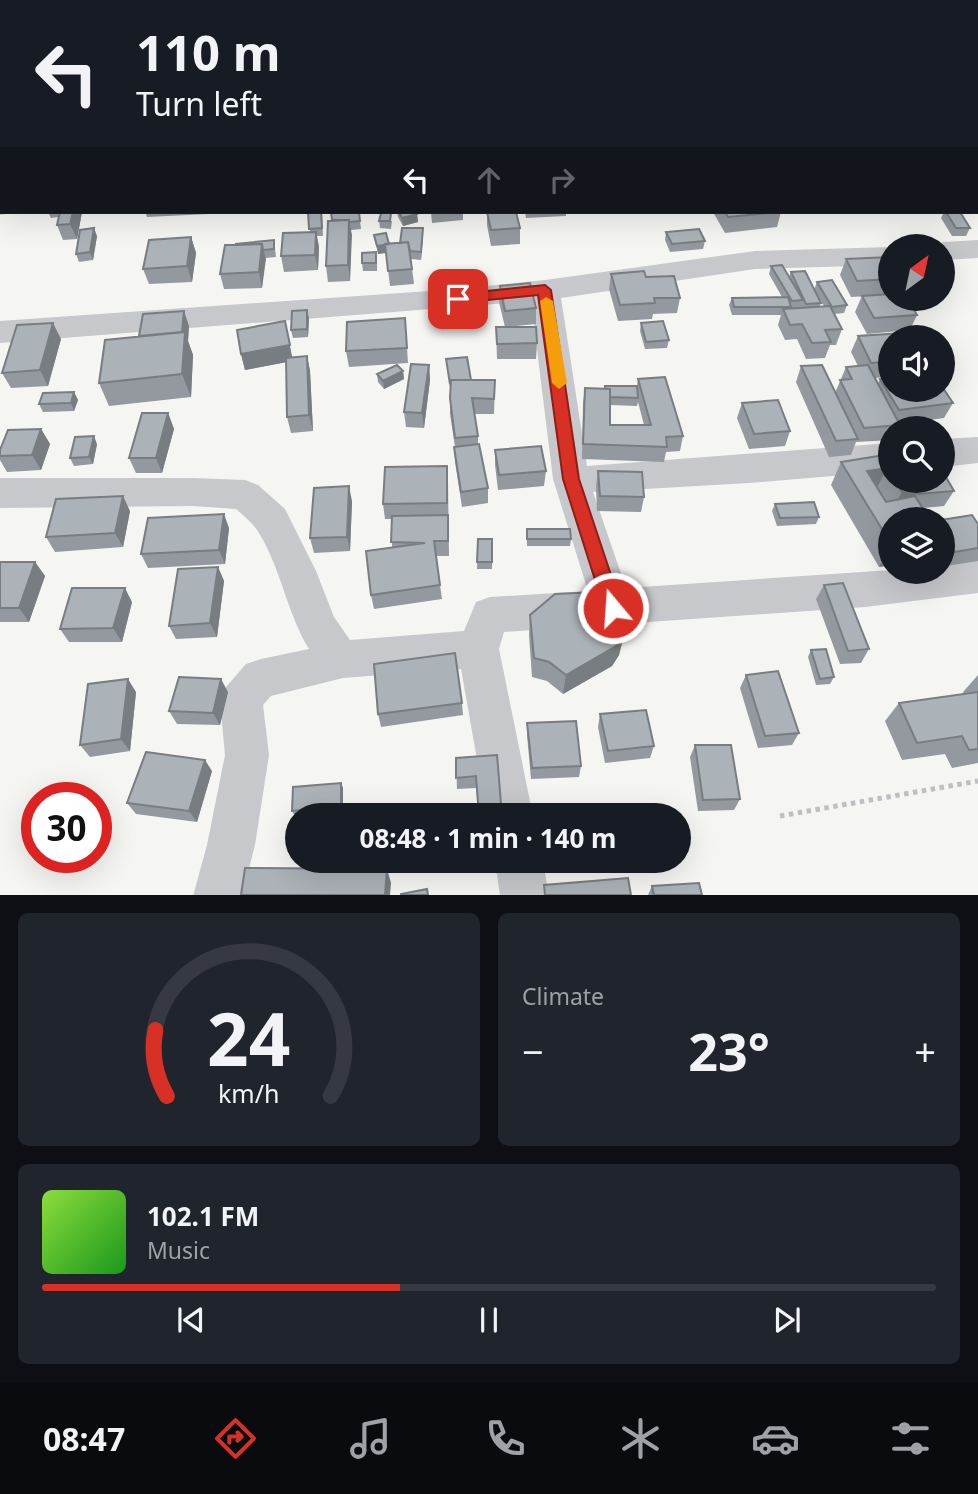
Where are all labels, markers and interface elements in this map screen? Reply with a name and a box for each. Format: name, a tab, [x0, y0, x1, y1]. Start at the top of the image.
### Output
text: 110 m	[136, 19, 281, 85]
icon: left	[21, 28, 112, 119]
text: Turn left	[136, 82, 262, 125]
icon: left	[397, 161, 435, 199]
icon: ahead	[470, 161, 508, 199]
icon: right	[543, 161, 581, 199]
north arrow	[878, 234, 956, 312]
map controls	[878, 234, 955, 584]
pin	[428, 269, 488, 329]
icon: arrive	[439, 280, 477, 318]
button: sound	[878, 325, 955, 402]
button: search	[878, 416, 955, 493]
button: layers	[878, 507, 955, 584]
position arrow	[576, 571, 650, 645]
speed limit sign: 30	[21, 782, 112, 873]
text: 08:48 · 1 min · 140 m	[360, 820, 616, 856]
text: Climate	[522, 980, 604, 1012]
text: 24	[207, 988, 291, 1087]
text: 23°	[688, 1015, 770, 1086]
text: −	[522, 1025, 544, 1077]
text: +	[914, 1025, 936, 1077]
text: km/h	[218, 1075, 280, 1109]
text: 102.1 FM	[147, 1198, 259, 1234]
text: Music	[147, 1234, 210, 1266]
icon: previous	[172, 1301, 210, 1339]
icon: pause	[470, 1301, 508, 1339]
icon: next	[768, 1301, 806, 1339]
icon: directions	[211, 1414, 260, 1463]
icon: music	[346, 1414, 395, 1463]
icon: phone	[481, 1414, 530, 1463]
icon: climate	[616, 1414, 665, 1463]
icon: car	[751, 1414, 800, 1463]
icon: filters	[886, 1414, 935, 1463]
text: 08:47	[43, 1417, 125, 1460]

